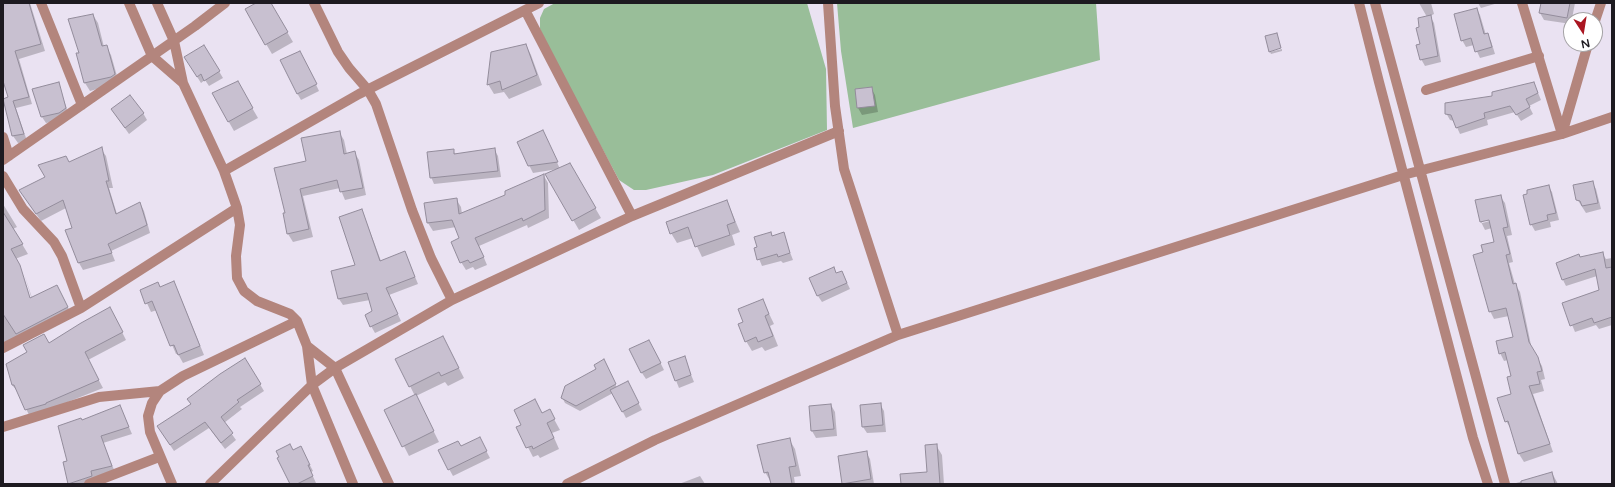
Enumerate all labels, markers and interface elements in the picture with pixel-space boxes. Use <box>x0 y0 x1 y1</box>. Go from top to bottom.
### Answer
north arrow <box>1563 12 1603 52</box>
text: N <box>1580 36 1591 51</box>

